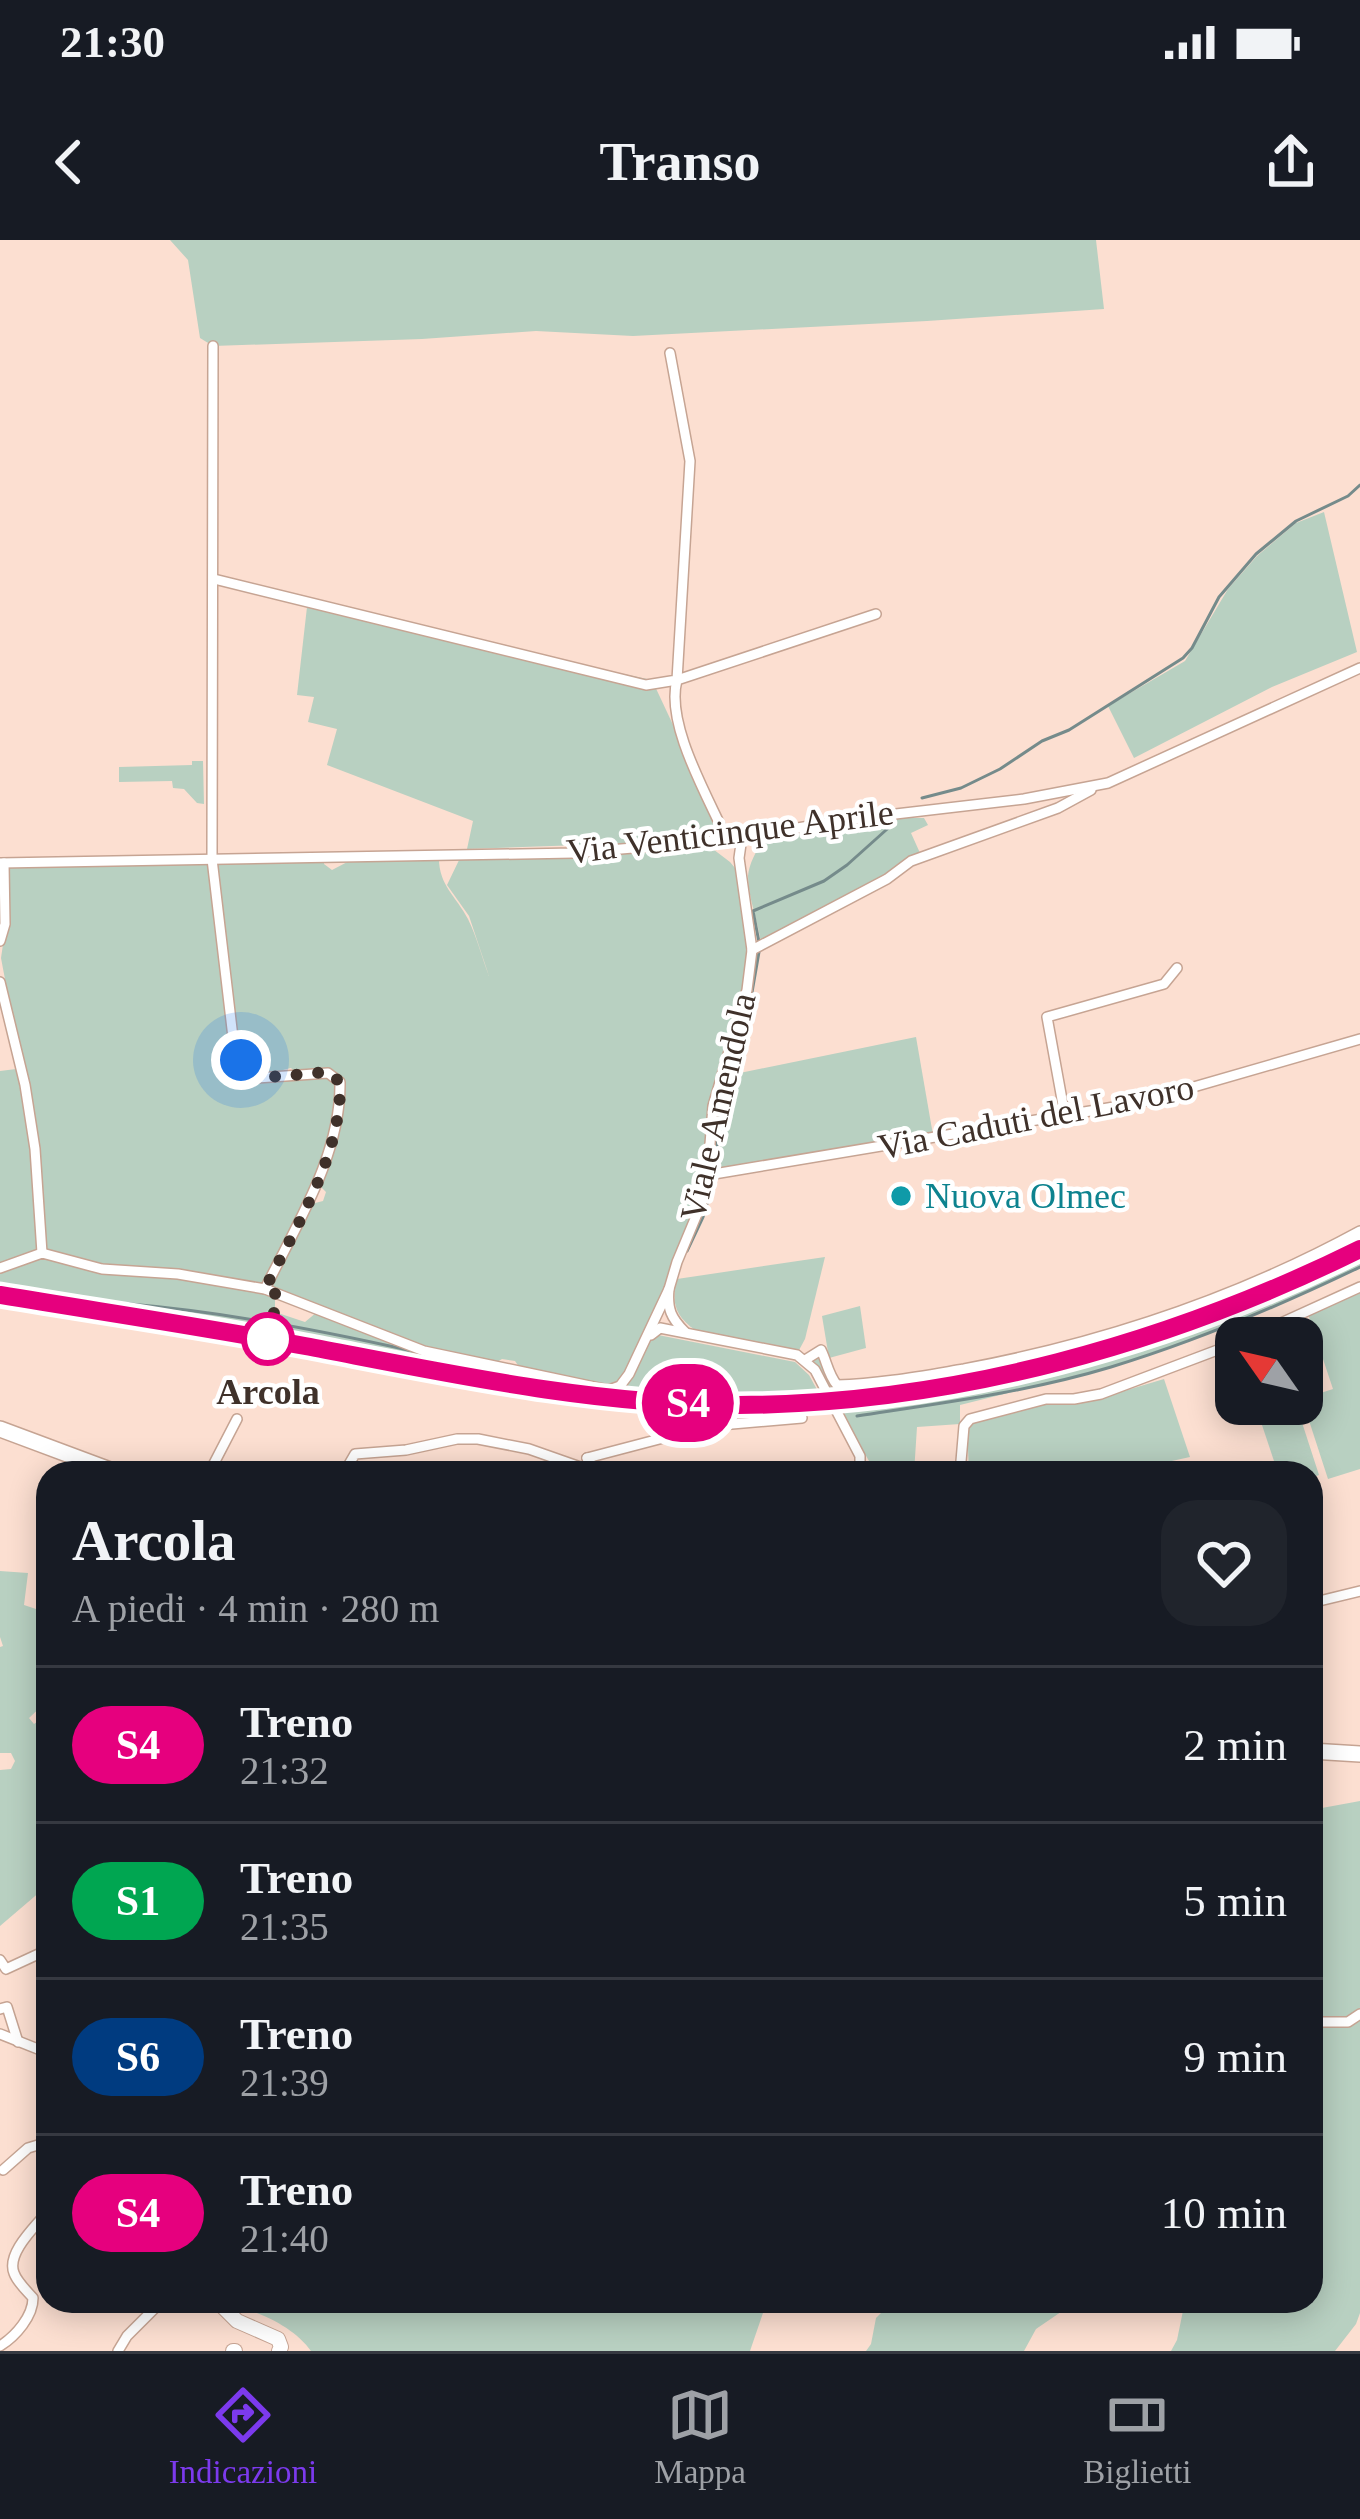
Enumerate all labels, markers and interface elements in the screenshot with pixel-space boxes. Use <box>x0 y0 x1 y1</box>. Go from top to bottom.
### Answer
text: 21:30 <box>60 17 165 67</box>
icon: back <box>36 129 102 195</box>
icon: share <box>1258 129 1324 195</box>
text: Transo <box>599 132 761 192</box>
street label: Via Venticinque Aprile <box>564 792 896 872</box>
street label: Viale Amendola <box>672 989 764 1225</box>
your location <box>211 1030 271 1090</box>
street label: Via Caduti del Lavoro <box>875 1067 1197 1167</box>
place label: Nuova Olmec <box>925 1176 1126 1216</box>
marker: Nuova Olmec <box>888 1183 914 1209</box>
marker: Arcola <box>243 1314 293 1364</box>
north arrow <box>1215 1317 1323 1425</box>
map controls <box>1215 1317 1323 1425</box>
line badge: S4 <box>634 1364 742 1442</box>
place label: Arcola <box>216 1372 320 1412</box>
text: S4 <box>666 1380 710 1426</box>
button: heart <box>1161 1500 1287 1626</box>
text: Arcola <box>72 1509 236 1572</box>
text: A piedi · 4 min · 280 m <box>72 1587 439 1630</box>
text: Treno <box>240 1697 353 1747</box>
text: 2 min <box>1183 1720 1287 1770</box>
text: S4 <box>116 1722 160 1768</box>
text: 21:32 <box>240 1749 329 1792</box>
text: Treno <box>240 1853 353 1903</box>
text: 5 min <box>1183 1876 1287 1926</box>
text: S1 <box>116 1878 160 1924</box>
text: 21:35 <box>240 1905 329 1948</box>
text: Treno <box>240 2009 353 2059</box>
text: 9 min <box>1183 2032 1287 2082</box>
text: S6 <box>116 2034 160 2080</box>
text: 21:39 <box>240 2061 329 2104</box>
text: Treno <box>240 2165 353 2215</box>
text: 10 min <box>1161 2188 1287 2238</box>
text: S4 <box>116 2190 160 2236</box>
text: 21:40 <box>240 2217 329 2260</box>
tab: Indicazioni <box>169 2382 317 2491</box>
tab: Mappa <box>654 2382 746 2491</box>
tab: Biglietti <box>1083 2382 1191 2491</box>

